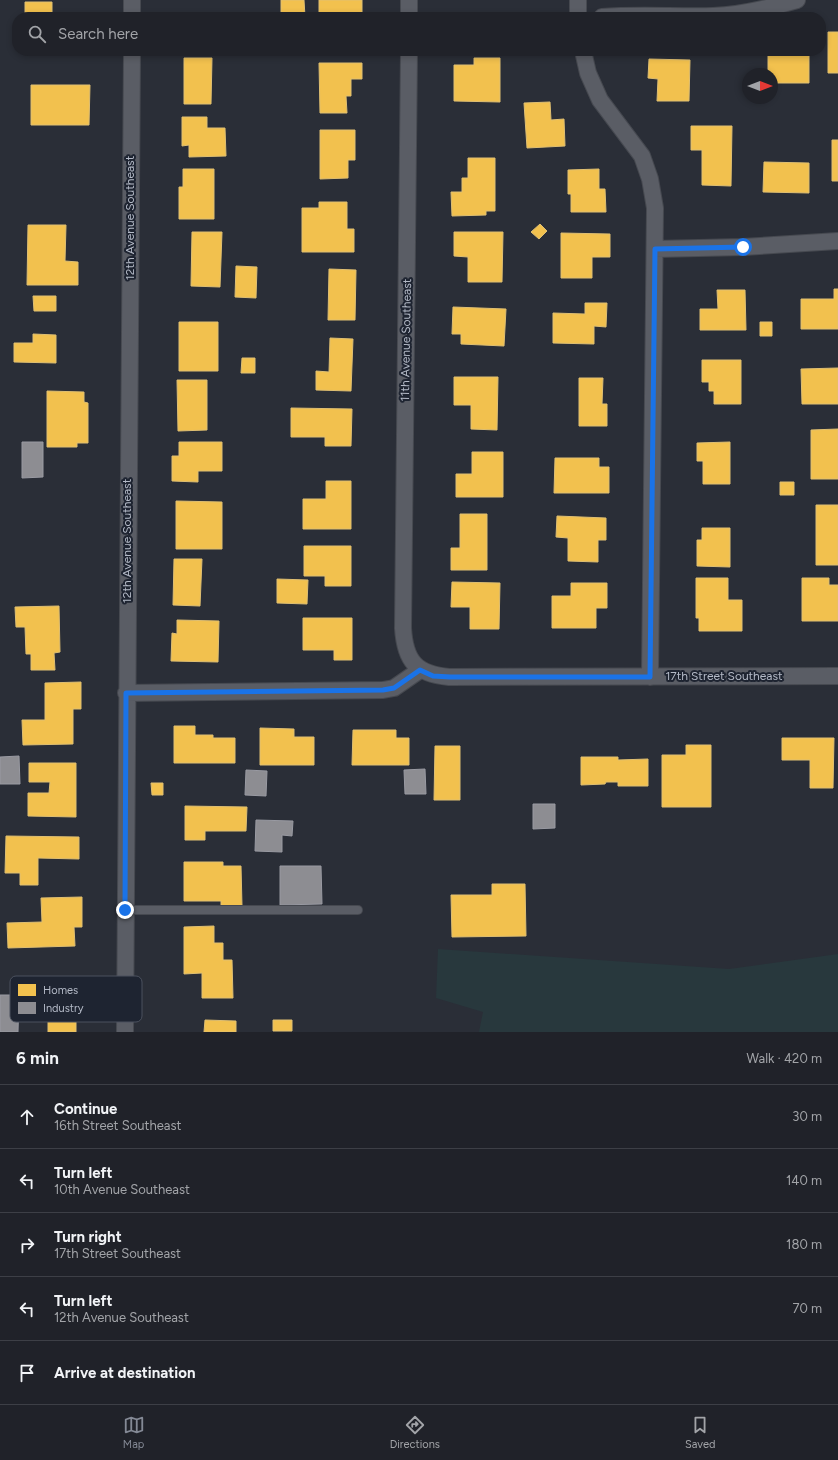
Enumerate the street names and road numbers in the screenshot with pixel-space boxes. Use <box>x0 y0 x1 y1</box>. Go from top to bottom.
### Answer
street label: 12th Avenue Southeast <box>123 155 137 280</box>
street label: 11th Avenue Southeast <box>398 278 414 401</box>
street label: 12th Avenue Southeast <box>120 478 134 603</box>
street label: 17th Street Southeast <box>665 669 783 683</box>

